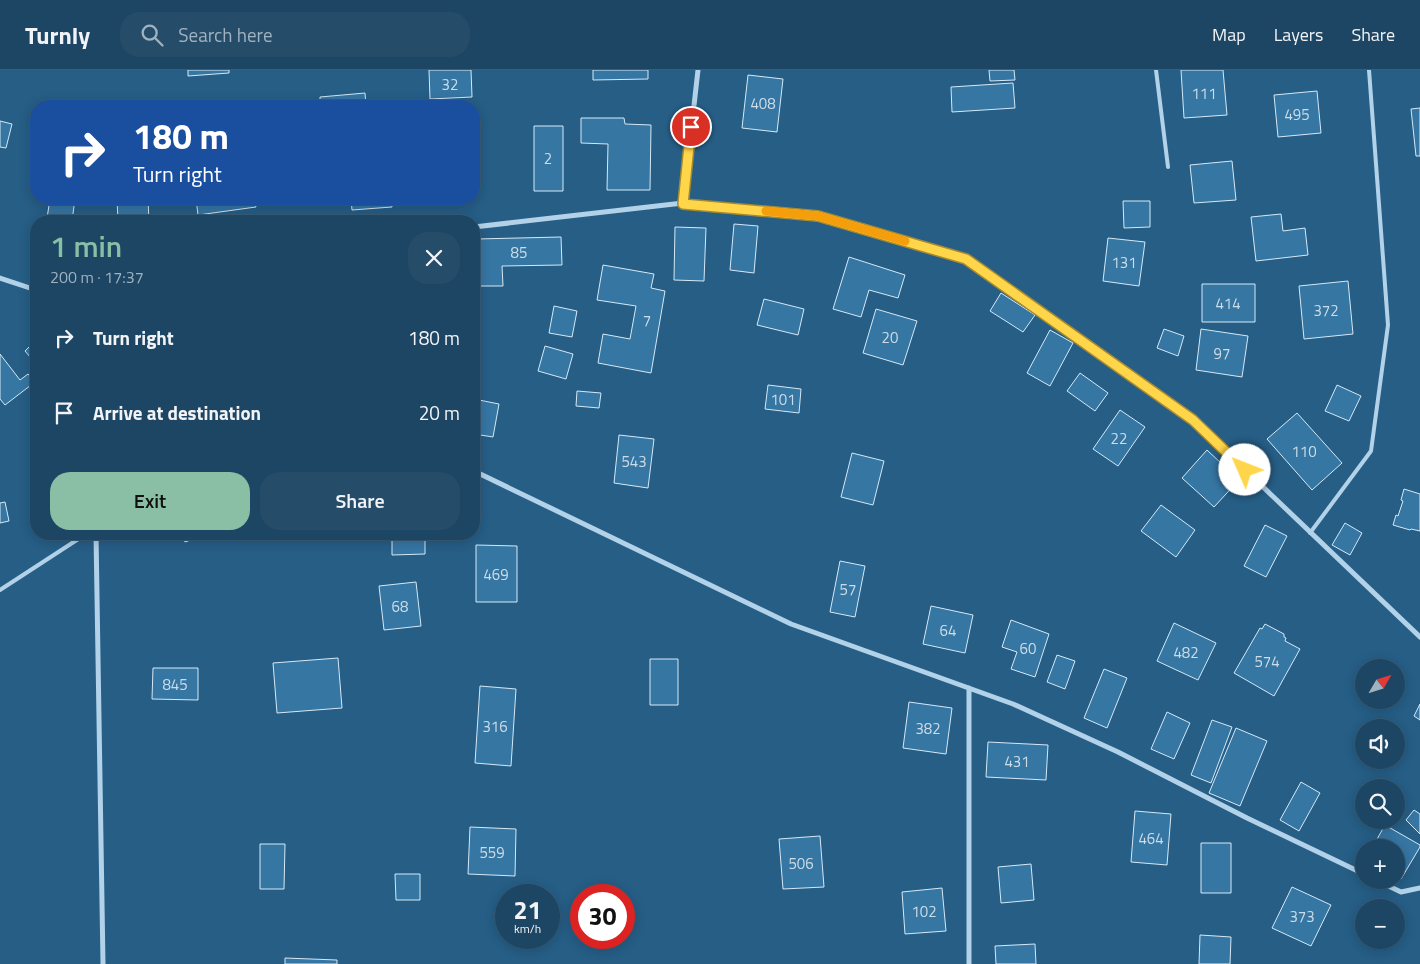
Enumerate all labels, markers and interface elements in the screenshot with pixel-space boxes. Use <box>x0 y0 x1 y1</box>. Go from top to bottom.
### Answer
search box <box>120 12 470 57</box>
text: Turnly <box>25 17 90 53</box>
text: Search here <box>178 20 273 49</box>
icon: search <box>138 21 166 49</box>
text: Map <box>1212 21 1246 48</box>
text: Layers <box>1274 21 1323 48</box>
text: Share <box>1351 21 1395 48</box>
house number: 32 <box>442 73 458 96</box>
house number: 111 <box>1191 82 1217 105</box>
house number: 408 <box>750 92 776 115</box>
house number: 495 <box>1284 103 1310 126</box>
pin <box>670 106 712 148</box>
text: 180 m <box>133 109 229 163</box>
icon: arrive <box>677 113 705 141</box>
icon: right <box>50 120 115 185</box>
house number: 2 <box>544 147 552 170</box>
text: Turn right <box>133 157 222 191</box>
text: 1 min <box>50 223 122 269</box>
button: close <box>408 232 460 284</box>
house number: 85 <box>511 241 527 264</box>
house number: 131 <box>1111 251 1137 274</box>
text: 200 m · 17:37 <box>50 265 144 289</box>
house number: 414 <box>1215 292 1241 315</box>
house number: 372 <box>1313 299 1339 322</box>
house number: 7 <box>643 309 651 332</box>
text: Turn right <box>93 323 174 352</box>
text: 180 m <box>408 323 460 352</box>
icon: right <box>50 324 78 352</box>
house number: 20 <box>882 326 898 349</box>
house number: 97 <box>1214 342 1230 365</box>
house number: 101 <box>770 388 796 411</box>
text: Arrive at destination <box>93 398 261 427</box>
text: 20 m <box>419 398 460 427</box>
icon: arrive <box>50 399 78 427</box>
house number: 22 <box>1111 427 1127 450</box>
house number: 110 <box>1291 440 1317 463</box>
position arrow <box>1218 443 1270 495</box>
house number: 543 <box>621 450 647 473</box>
button: Exit <box>50 472 250 530</box>
button: Share <box>260 472 460 530</box>
house number: 469 <box>483 563 509 586</box>
house number: 57 <box>840 578 856 601</box>
house number: 68 <box>392 595 408 618</box>
house number: 64 <box>940 619 956 642</box>
house number: 60 <box>1020 637 1036 660</box>
house number: 482 <box>1173 641 1199 664</box>
house number: 574 <box>1254 650 1280 673</box>
north arrow <box>1355 659 1405 709</box>
map controls <box>1355 659 1405 949</box>
house number: 845 <box>162 673 188 696</box>
house number: 316 <box>482 715 508 738</box>
house number: 382 <box>915 717 941 740</box>
button: sound <box>1355 719 1405 769</box>
house number: 431 <box>1004 750 1030 773</box>
button: search <box>1355 779 1405 829</box>
house number: 464 <box>1138 827 1164 850</box>
button: + <box>1355 839 1405 889</box>
house number: 559 <box>479 841 505 864</box>
house number: 506 <box>788 852 814 875</box>
speed limit sign: 30 <box>570 884 635 949</box>
text: 21 <box>513 891 542 929</box>
button: − <box>1355 899 1405 949</box>
house number: 102 <box>911 900 937 923</box>
house number: 373 <box>1289 905 1315 928</box>
text: km/h <box>514 919 541 938</box>

